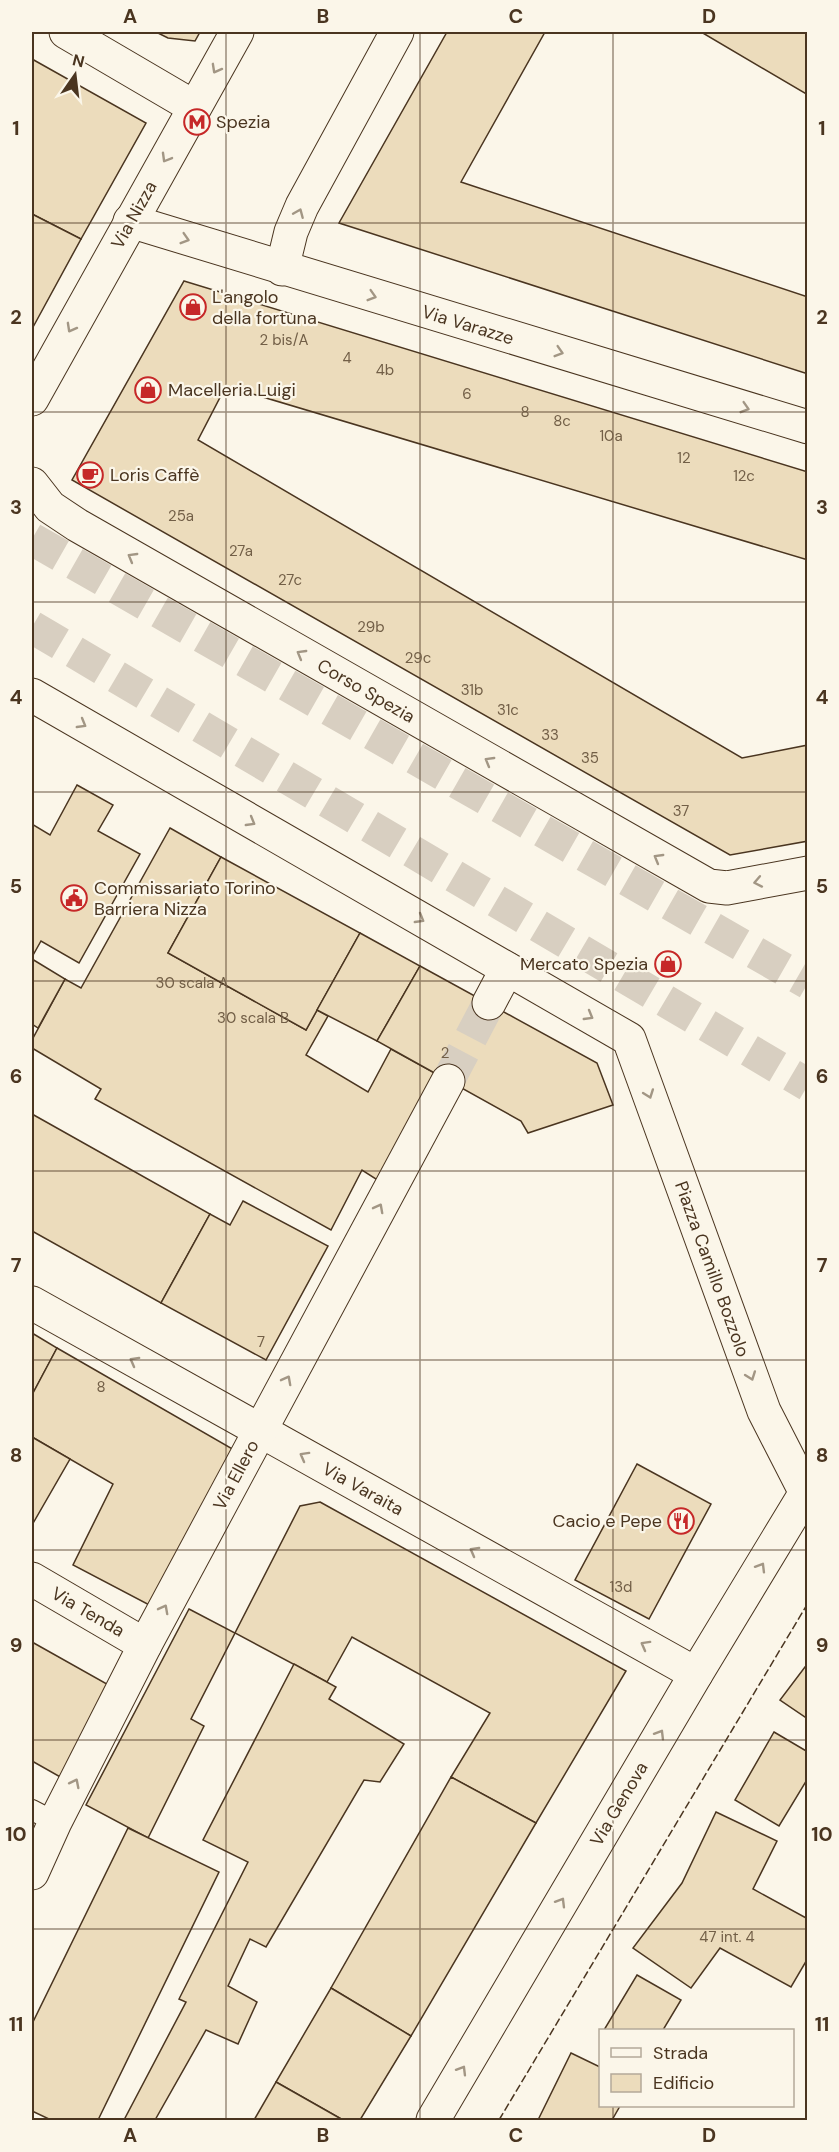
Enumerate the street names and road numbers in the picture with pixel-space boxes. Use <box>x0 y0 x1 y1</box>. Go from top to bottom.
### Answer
street label: Via Nizza <box>106 177 162 253</box>
street label: Via Varazze <box>419 300 517 350</box>
street label: Corso Spezia <box>313 653 419 729</box>
street label: Piazza Camillo Bozzolo <box>669 1178 755 1360</box>
street label: Via Ellero <box>207 1436 265 1514</box>
street label: Via Varaita <box>318 1457 408 1521</box>
street label: Via Tenda <box>47 1581 129 1643</box>
street label: Via Genova <box>584 1757 654 1851</box>

